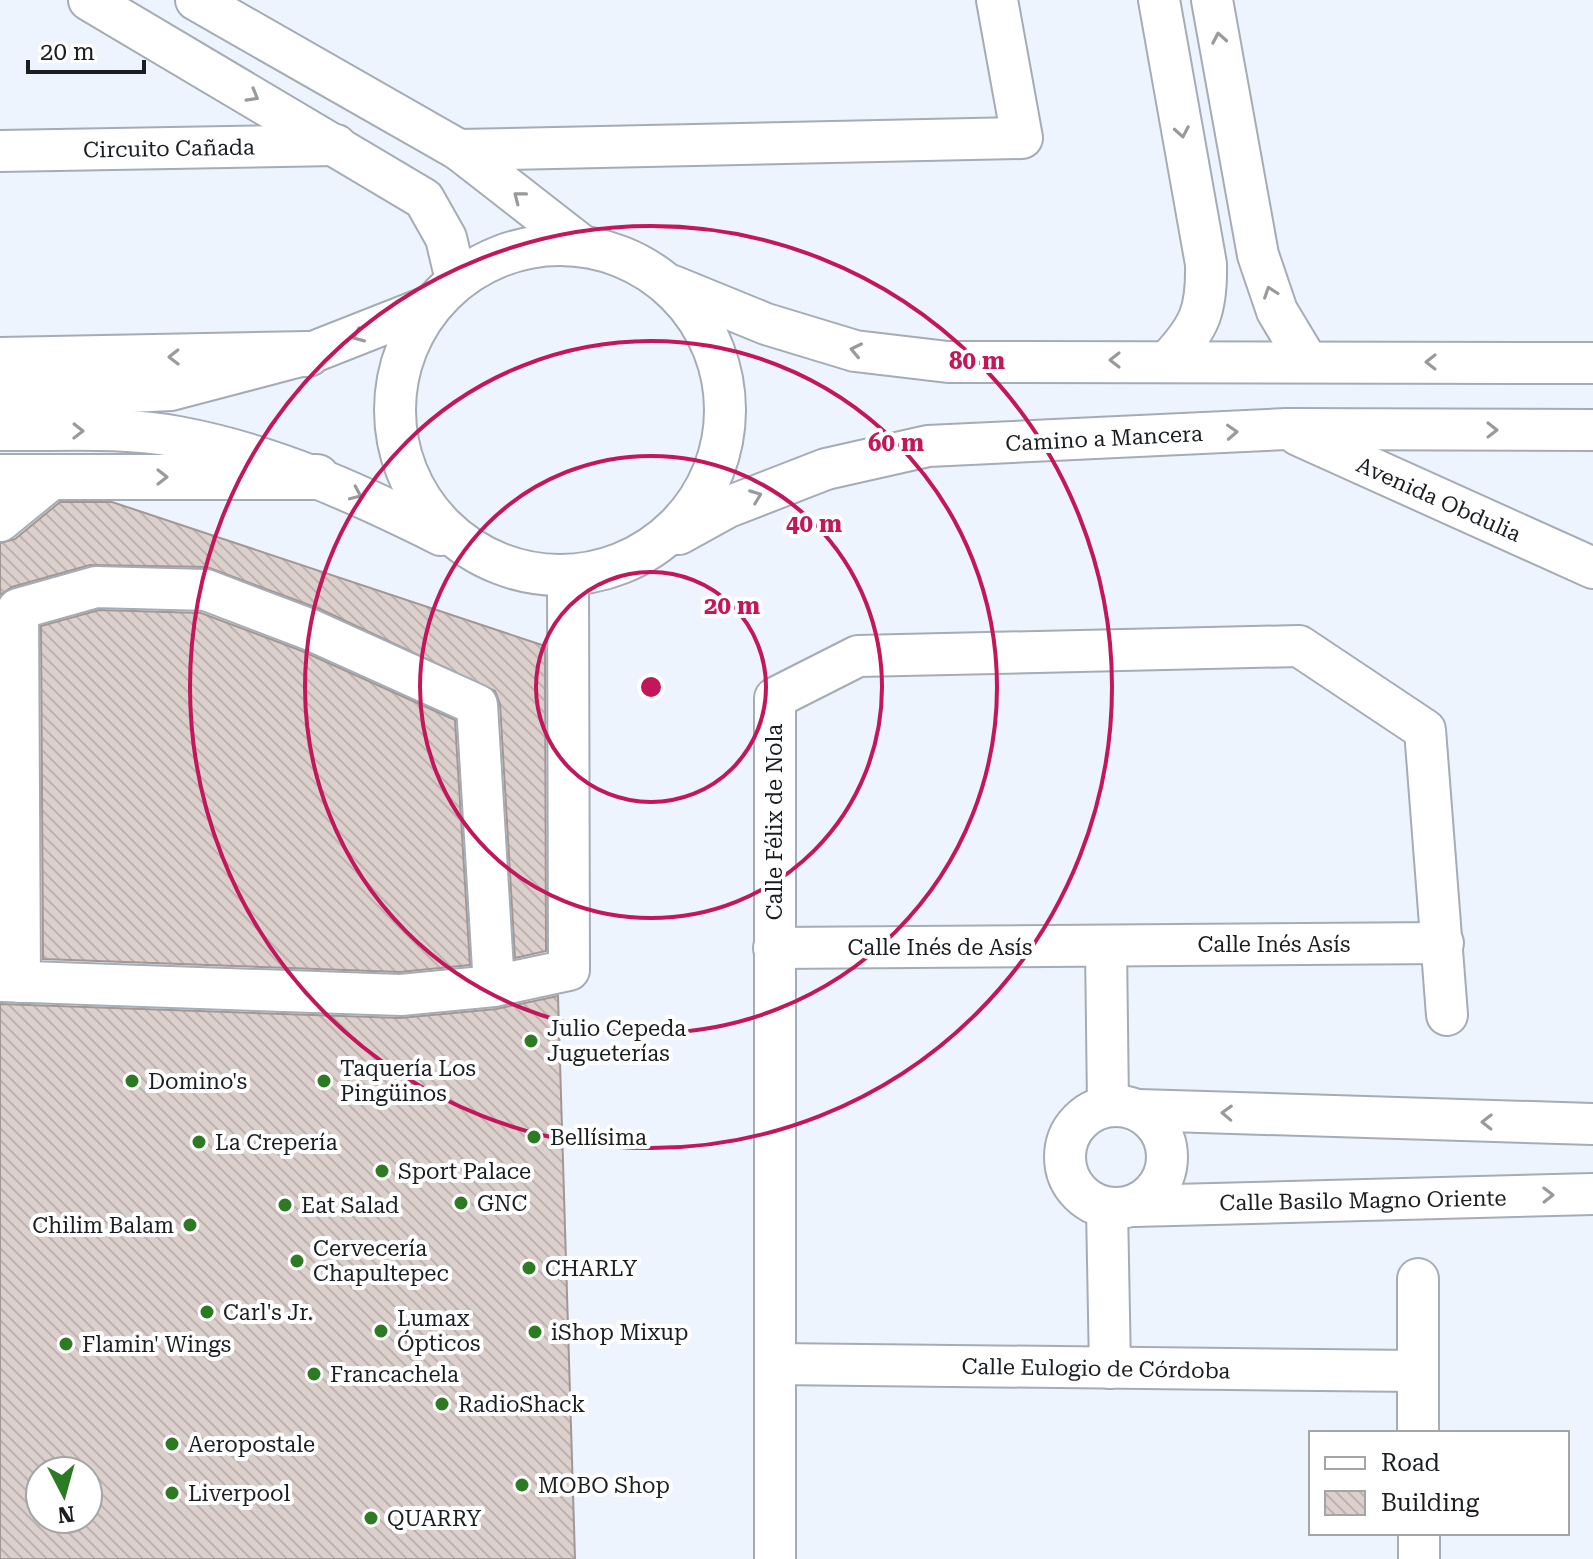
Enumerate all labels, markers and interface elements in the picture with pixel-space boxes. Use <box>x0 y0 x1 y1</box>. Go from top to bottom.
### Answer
scale bar <box>28 24 144 74</box>
one-way arrow <box>1211 31 1228 45</box>
text: 20 m <box>40 38 95 66</box>
one-way arrow <box>245 86 259 102</box>
one-way arrow <box>1173 125 1190 139</box>
street label: Circuito Cañada <box>83 135 255 162</box>
one-way arrow <box>513 193 528 207</box>
one-way arrow <box>1264 286 1280 300</box>
one-way arrow <box>352 327 366 343</box>
one-way arrow <box>849 342 863 359</box>
text: 80 m <box>949 347 1005 375</box>
one-way arrow <box>167 348 180 365</box>
one-way arrow <box>1108 352 1121 369</box>
one-way arrow <box>1424 353 1437 371</box>
street label: Camino a Mancera <box>1005 421 1203 456</box>
one-way arrow <box>1486 421 1499 439</box>
one-way arrow <box>72 422 85 440</box>
one-way arrow <box>1226 424 1239 441</box>
text: 60 m <box>868 429 924 457</box>
street label: Avenida Obdulia <box>1353 452 1525 547</box>
one-way arrow <box>156 468 169 486</box>
one-way arrow <box>348 485 363 501</box>
one-way arrow <box>748 489 762 506</box>
text: 40 m <box>786 510 842 538</box>
text: 20 m <box>704 592 760 620</box>
centre of rings <box>637 673 665 701</box>
street label: Calle Félix de Nola <box>762 724 787 920</box>
street label: Calle Inés Asís <box>1197 932 1351 957</box>
street label: Calle Inés de Asís <box>848 935 1032 960</box>
place label: Julio Cepeda Jugueterías <box>547 1016 686 1066</box>
marker: Julio Cepeda Jugueterías <box>522 1032 540 1050</box>
place label: Taquería Los Pingüinos <box>340 1056 476 1106</box>
place label: Domino's <box>148 1069 247 1094</box>
marker: Domino's <box>123 1072 141 1090</box>
marker: Taquería Los Pingüinos <box>315 1072 333 1090</box>
one-way arrow <box>1220 1105 1233 1122</box>
one-way arrow <box>1480 1113 1493 1130</box>
place label: Bellísima <box>550 1125 647 1150</box>
marker: Bellísima <box>525 1128 543 1146</box>
place label: La Crepería <box>215 1130 338 1155</box>
marker: La Crepería <box>190 1133 208 1151</box>
place label: Sport Palace <box>398 1159 531 1184</box>
marker: Sport Palace <box>373 1162 391 1180</box>
street label: Calle Basilo Magno Oriente <box>1219 1185 1507 1216</box>
one-way arrow <box>1542 1186 1555 1204</box>
place label: GNC <box>477 1191 527 1216</box>
place label: Eat Salad <box>301 1193 399 1218</box>
marker: GNC <box>452 1194 470 1212</box>
marker: Eat Salad <box>276 1196 294 1214</box>
place label: Chilim Balam <box>32 1213 174 1238</box>
marker: Chilim Balam <box>181 1216 199 1234</box>
place label: Cervecería Chapultepec <box>313 1236 449 1286</box>
marker: Cervecería Chapultepec <box>288 1252 306 1270</box>
place label: CHARLY <box>545 1256 637 1281</box>
marker: CHARLY <box>520 1259 538 1277</box>
place label: Carl's Jr. <box>223 1300 313 1325</box>
marker: Carl's Jr. <box>198 1303 216 1321</box>
place label: Lumax Ópticos <box>397 1306 480 1356</box>
place label: iShop Mixup <box>551 1320 688 1345</box>
marker: Lumax Ópticos <box>372 1322 390 1340</box>
marker: iShop Mixup <box>526 1323 544 1341</box>
place label: Flamin' Wings <box>82 1332 231 1357</box>
marker: Flamin' Wings <box>57 1335 75 1353</box>
street label: Calle Eulogio de Córdoba <box>961 1354 1231 1383</box>
place label: Francachela <box>330 1362 459 1387</box>
marker: Francachela <box>305 1365 323 1383</box>
place label: RadioShack <box>458 1392 585 1417</box>
marker: RadioShack <box>433 1395 451 1413</box>
legend <box>1309 1431 1569 1535</box>
place label: Aeropostale <box>188 1432 315 1457</box>
marker: Aeropostale <box>163 1435 181 1453</box>
text: Road <box>1381 1449 1440 1477</box>
north arrow <box>24 1455 104 1535</box>
place label: MOBO Shop <box>538 1473 670 1498</box>
marker: MOBO Shop <box>513 1476 531 1494</box>
place label: Liverpool <box>188 1481 290 1506</box>
marker: Liverpool <box>163 1484 181 1502</box>
text: Building <box>1381 1489 1479 1517</box>
text: N <box>56 1501 76 1528</box>
place label: QUARRY <box>387 1506 481 1531</box>
marker: QUARRY <box>362 1509 380 1527</box>

